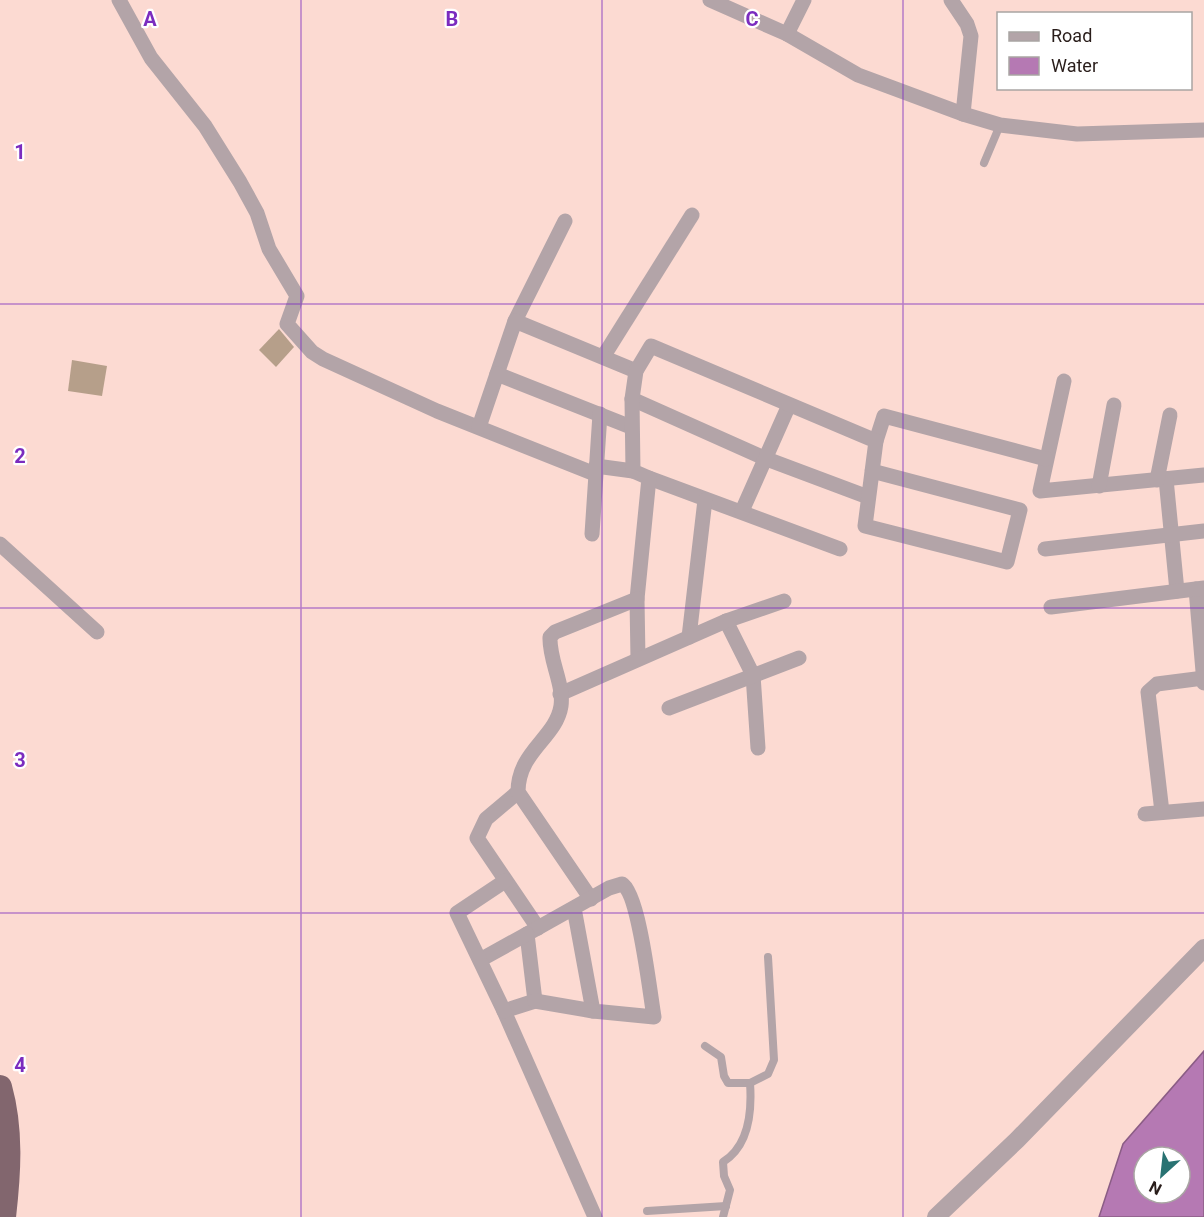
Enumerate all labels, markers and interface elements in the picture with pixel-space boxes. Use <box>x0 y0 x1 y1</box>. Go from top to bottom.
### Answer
text: A <box>143 7 157 31</box>
text: B <box>446 7 458 31</box>
text: C <box>745 7 759 31</box>
legend <box>997 12 1192 90</box>
text: Road <box>1051 25 1092 46</box>
text: Water <box>1051 55 1098 76</box>
text: 1 <box>14 140 26 164</box>
text: 2 <box>14 444 26 468</box>
text: 3 <box>14 748 26 772</box>
text: 4 <box>14 1053 26 1077</box>
north arrow <box>1132 1145 1192 1205</box>
text: N <box>1146 1177 1165 1199</box>

